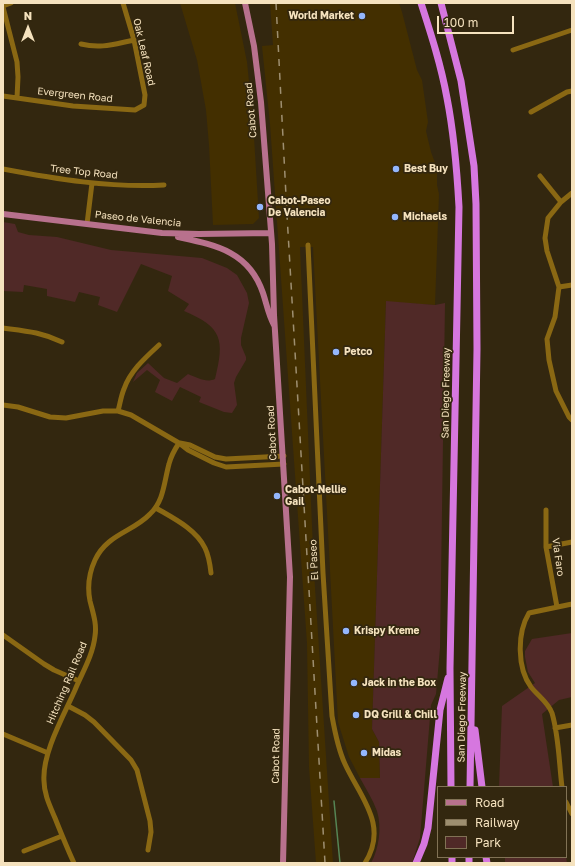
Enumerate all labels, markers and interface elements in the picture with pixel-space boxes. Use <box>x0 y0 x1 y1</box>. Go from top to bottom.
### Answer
north arrow <box>8 8 48 48</box>
scale bar <box>439 8 516 34</box>
text: N <box>24 9 32 22</box>
place label: World Market <box>289 10 354 22</box>
marker: World Market <box>357 11 367 21</box>
text: 100 m <box>444 15 478 30</box>
street label: Oak Leaf Road <box>130 17 158 87</box>
street label: Cabot Road <box>243 82 259 138</box>
street label: Evergreen Road <box>37 85 113 105</box>
street label: Tree Top Road <box>50 162 118 182</box>
place label: Best Buy <box>404 163 448 175</box>
marker: Best Buy <box>391 164 401 174</box>
place label: Cabot-Paseo De Valencia <box>268 195 330 218</box>
marker: Cabot-Paseo De Valencia <box>255 202 265 212</box>
street label: Paseo de Valencia <box>94 208 182 230</box>
place label: Michaels <box>403 211 447 223</box>
marker: Michaels <box>390 212 400 222</box>
place label: Petco <box>344 346 372 358</box>
marker: Petco <box>331 347 341 357</box>
street label: San Diego Freeway <box>439 347 453 439</box>
street label: Cabot Road <box>265 405 279 461</box>
place label: Cabot-Nellie Gail <box>285 484 346 508</box>
marker: Cabot-Nellie Gail <box>272 491 282 501</box>
street label: Via Faro <box>549 537 567 577</box>
street label: El Paseo <box>307 539 321 581</box>
place label: Krispy Kreme <box>354 625 419 637</box>
marker: Krispy Kreme <box>341 626 351 636</box>
street label: Hitching Rail Road <box>44 640 90 726</box>
street label: San Diego Freeway <box>455 671 469 763</box>
place label: Jack in the Box <box>362 677 436 689</box>
marker: Jack in the Box <box>349 678 359 688</box>
place label: DQ Grill & Chill <box>364 709 437 721</box>
marker: DQ Grill & Chill <box>351 710 361 720</box>
street label: Cabot Road <box>270 728 282 784</box>
place label: Midas <box>372 747 401 759</box>
marker: Midas <box>359 748 369 758</box>
legend <box>437 786 567 858</box>
text: Road <box>475 795 504 810</box>
text: Railway <box>475 815 520 830</box>
text: Park <box>475 835 501 850</box>

